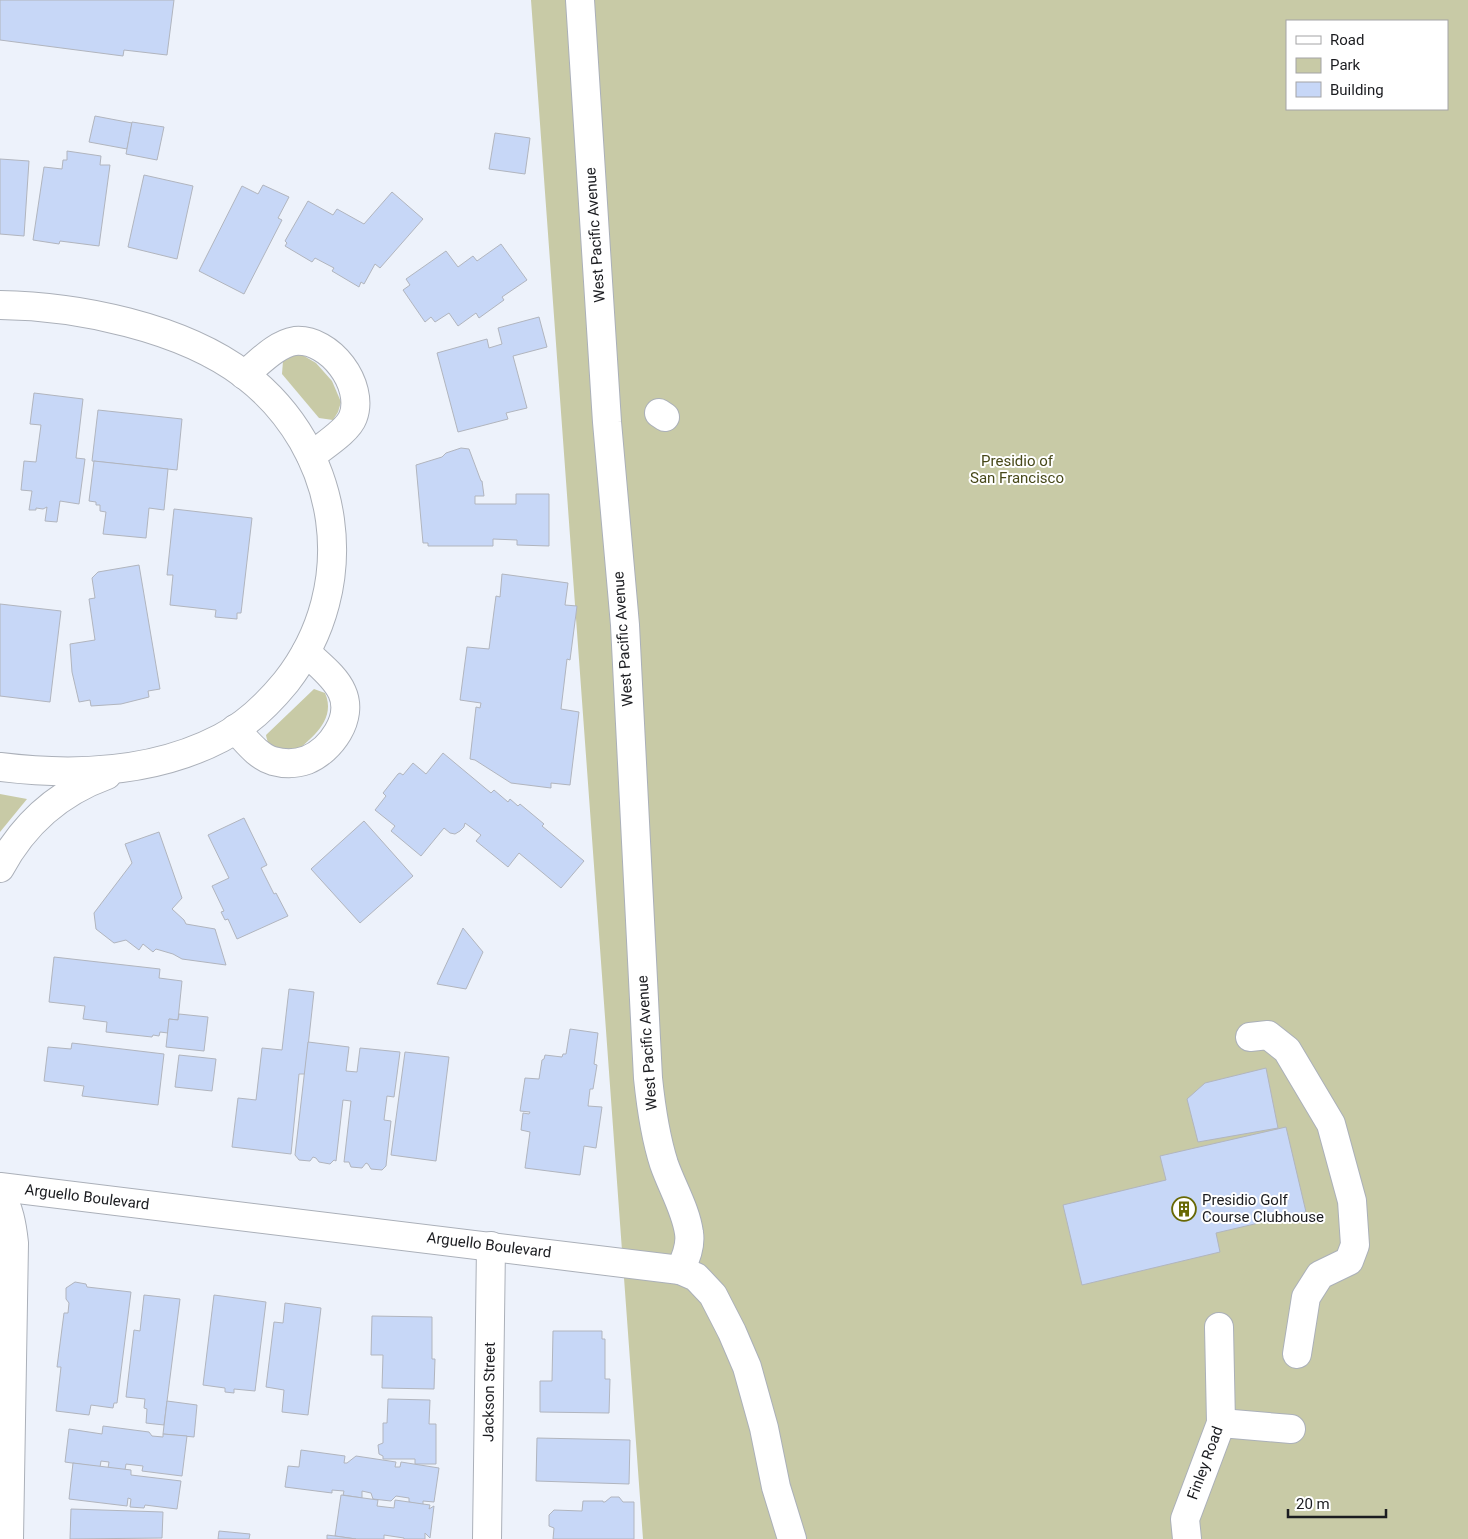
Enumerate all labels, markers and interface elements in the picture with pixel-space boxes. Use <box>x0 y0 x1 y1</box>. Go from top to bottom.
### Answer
legend <box>1286 20 1448 110</box>
text: Road <box>1330 31 1364 49</box>
text: Park <box>1330 56 1361 74</box>
text: Building <box>1330 81 1384 99</box>
street label: West Pacific Avenue <box>581 167 609 303</box>
park label: Presidio of San Francisco <box>970 452 1064 487</box>
street label: West Pacific Avenue <box>609 571 637 707</box>
street label: West Pacific Avenue <box>633 975 661 1111</box>
street label: Arguello Boulevard <box>24 1180 150 1214</box>
place label: Presidio Golf Course Clubhouse <box>1202 1191 1324 1226</box>
building icon: Presidio Golf Course Clubhouse <box>1171 1196 1197 1222</box>
street label: Arguello Boulevard <box>426 1228 552 1262</box>
street label: Jackson Street <box>479 1342 499 1442</box>
street label: Finley Road <box>1183 1424 1227 1502</box>
scale bar <box>1288 1486 1386 1518</box>
text: 20 m <box>1296 1495 1330 1513</box>

